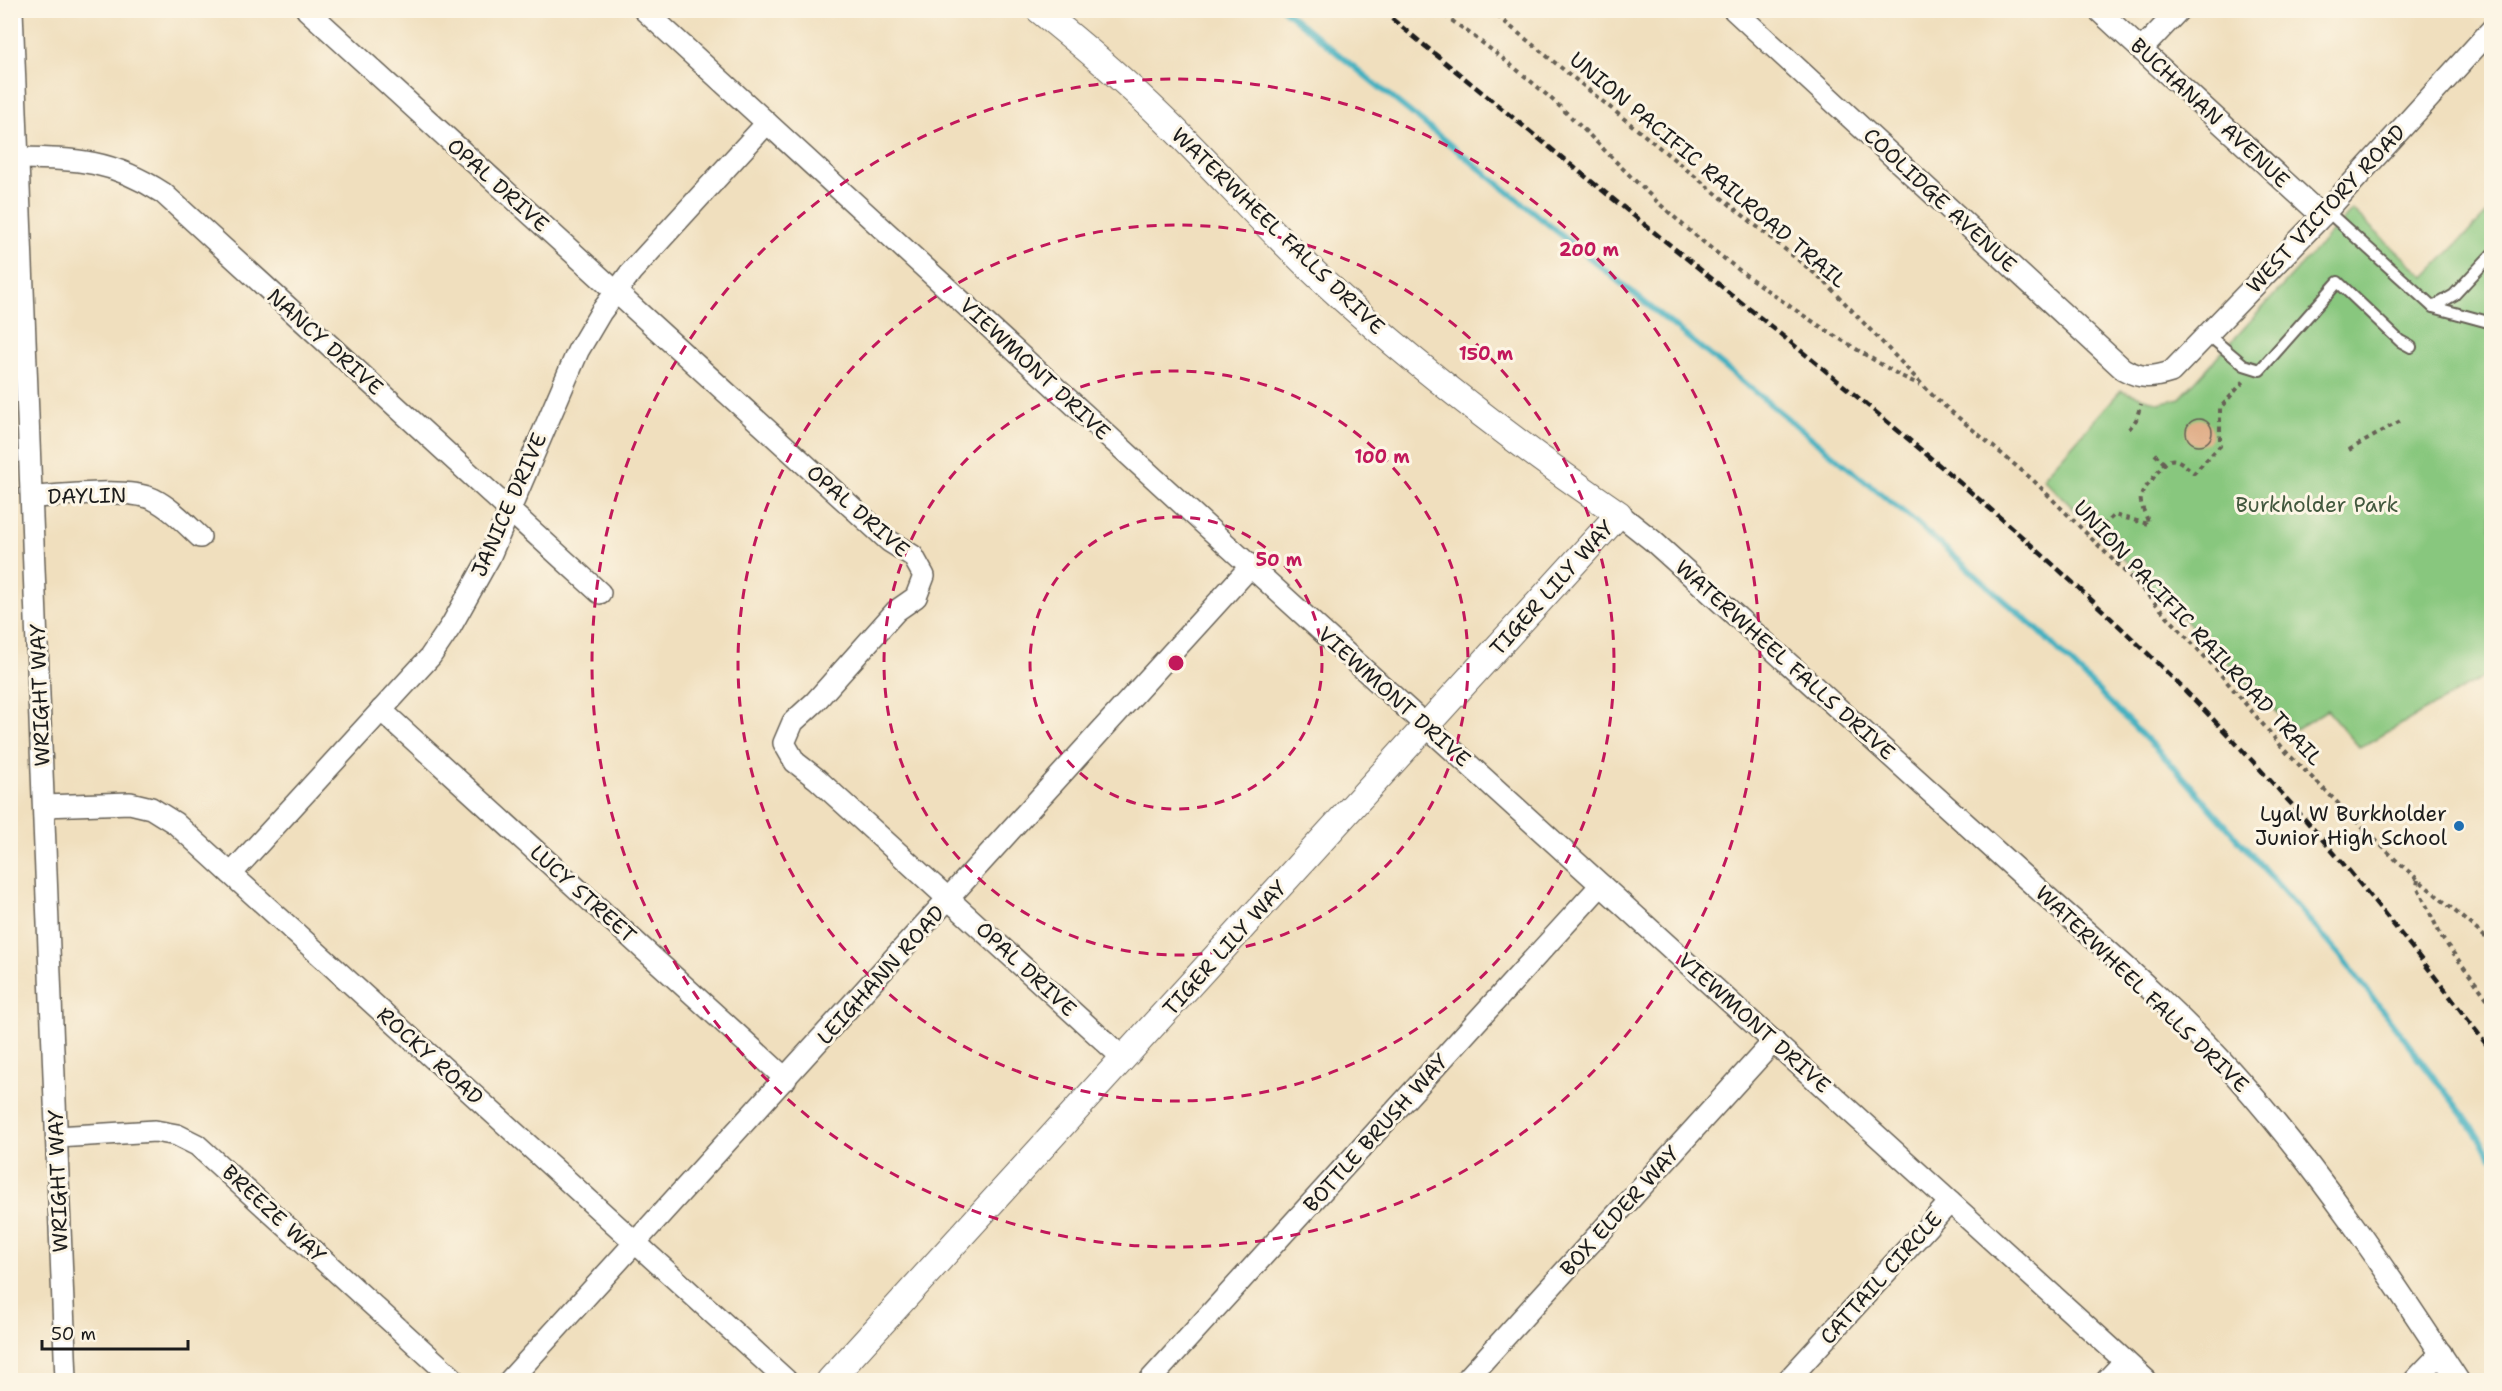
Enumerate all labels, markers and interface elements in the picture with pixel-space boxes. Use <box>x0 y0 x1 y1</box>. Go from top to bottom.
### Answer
street label: BUCHANAN AVENUE <box>2124 32 2296 194</box>
street label: UNION PACIFIC RAILROAD TRAIL <box>1564 46 1853 295</box>
street label: WEST VICTORY ROAD <box>2240 119 2412 299</box>
street label: WATERWHEEL FALLS DRIVE <box>1165 121 1391 341</box>
street label: COOLIDGE AVENUE <box>1857 122 2023 278</box>
street label: OPAL DRIVE <box>441 132 555 238</box>
text: 200 m <box>1559 238 1620 262</box>
street label: NANCY DRIVE <box>261 282 389 402</box>
street label: VIEWMONT DRIVE <box>953 292 1117 446</box>
text: 150 m <box>1459 342 1514 366</box>
street label: JANICE DRIVE <box>465 429 553 581</box>
text: 100 m <box>1354 445 1410 469</box>
street label: OPAL DRIVE <box>801 458 915 564</box>
street label: DAYLIN <box>47 481 127 511</box>
park label: Burkholder Park <box>2235 491 2399 519</box>
street label: UNION PACIFIC RAILROAD TRAIL <box>2067 494 2329 772</box>
street label: TIGER LILY WAY <box>1484 514 1621 662</box>
text: 50 m <box>1256 548 1303 572</box>
street label: WATERWHEEL FALLS DRIVE <box>1669 554 1901 766</box>
street label: VIEWMONT DRIVE <box>1311 621 1477 773</box>
street label: WRIGHT WAY <box>24 623 56 767</box>
centre of rings <box>1166 653 1186 673</box>
place label: Lyal W Burkholder Junior High School <box>2255 800 2448 852</box>
marker: Lyal W Burkholder Junior High School <box>2452 819 2466 833</box>
street label: LUCY STREET <box>524 839 642 949</box>
street label: TIGER LILY WAY <box>1157 874 1294 1022</box>
street label: WATERWHEEL FALLS DRIVE <box>2029 879 2255 1099</box>
street label: LEIGHANN ROAD <box>811 899 951 1051</box>
street label: OPAL DRIVE <box>970 915 1082 1023</box>
street label: VIEWMONT DRIVE <box>1671 947 1837 1099</box>
street label: ROCKY ROAD <box>371 1001 489 1111</box>
street label: BOTTLE BRUSH WAY <box>1297 1047 1455 1218</box>
street label: WRIGHT WAY <box>42 1109 74 1253</box>
street label: BOX ELDER WAY <box>1554 1140 1686 1282</box>
street label: BREEZE WAY <box>216 1159 332 1270</box>
street label: CATTAIL CIRCLE <box>1814 1206 1948 1350</box>
scale bar <box>42 1313 188 1351</box>
text: 50 m <box>51 1322 96 1346</box>

